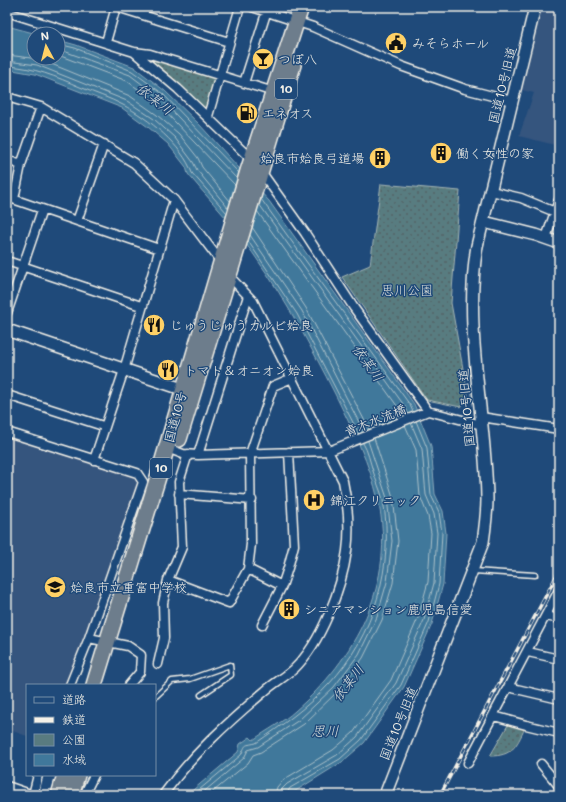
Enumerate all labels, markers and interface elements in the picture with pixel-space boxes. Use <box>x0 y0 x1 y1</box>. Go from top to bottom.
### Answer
north arrow <box>26 26 66 66</box>
text: N <box>40 28 50 44</box>
public building icon: みそらホール <box>383 30 409 56</box>
place label: みそらホール <box>412 34 489 51</box>
street label: 国道10号旧道 <box>484 45 519 125</box>
bar icon: つぼ八 <box>250 46 276 72</box>
place label: つぼ八 <box>278 50 317 67</box>
water label: 依某川 <box>133 78 178 119</box>
road number: 10 <box>275 79 297 99</box>
fuel station icon: エネオス <box>234 100 260 126</box>
place label: エネオス <box>262 104 313 121</box>
building icon: 働く女性の家 <box>428 140 454 166</box>
place label: 働く女性の家 <box>456 144 534 161</box>
building icon: 姶良市姶良弓道場 <box>367 145 393 171</box>
place label: 姶良市姶良弓道場 <box>260 149 364 166</box>
park label: 思川公園 <box>381 281 433 298</box>
restaurant icon: じゅうじゅうカルビ姶良 <box>141 312 167 338</box>
place label: じゅうじゅうカルビ姶良 <box>170 316 312 333</box>
water label: 依某川 <box>349 340 388 385</box>
restaurant icon: トマト＆オニオン姶良 <box>155 357 181 383</box>
place label: トマト＆オニオン姶良 <box>184 361 313 378</box>
street label: 国道10号旧道 <box>454 368 477 448</box>
street label: 国道10号 <box>159 389 190 445</box>
street label: 青木水流橋 <box>341 399 408 440</box>
road number: 10 <box>150 458 172 478</box>
hospital icon: 錦江クリニック <box>301 487 327 513</box>
place label: 錦江クリニック <box>330 491 421 508</box>
school or university icon: 姶良市立重富中学校 <box>42 574 68 600</box>
place label: 姶良市立重富中学校 <box>70 578 187 595</box>
building icon: シニアマンション鹿児島信愛 <box>276 596 302 622</box>
place label: シニアマンション鹿児島信愛 <box>304 600 472 617</box>
water label: 依某川 <box>327 660 368 705</box>
street label: 国道10号旧道 <box>375 683 420 763</box>
legend <box>26 684 156 776</box>
text: 道路 <box>62 691 86 707</box>
text: 鉄道 <box>62 711 86 727</box>
water label: 思川 <box>311 721 339 740</box>
text: 公園 <box>62 731 86 747</box>
text: 水域 <box>62 751 86 767</box>

